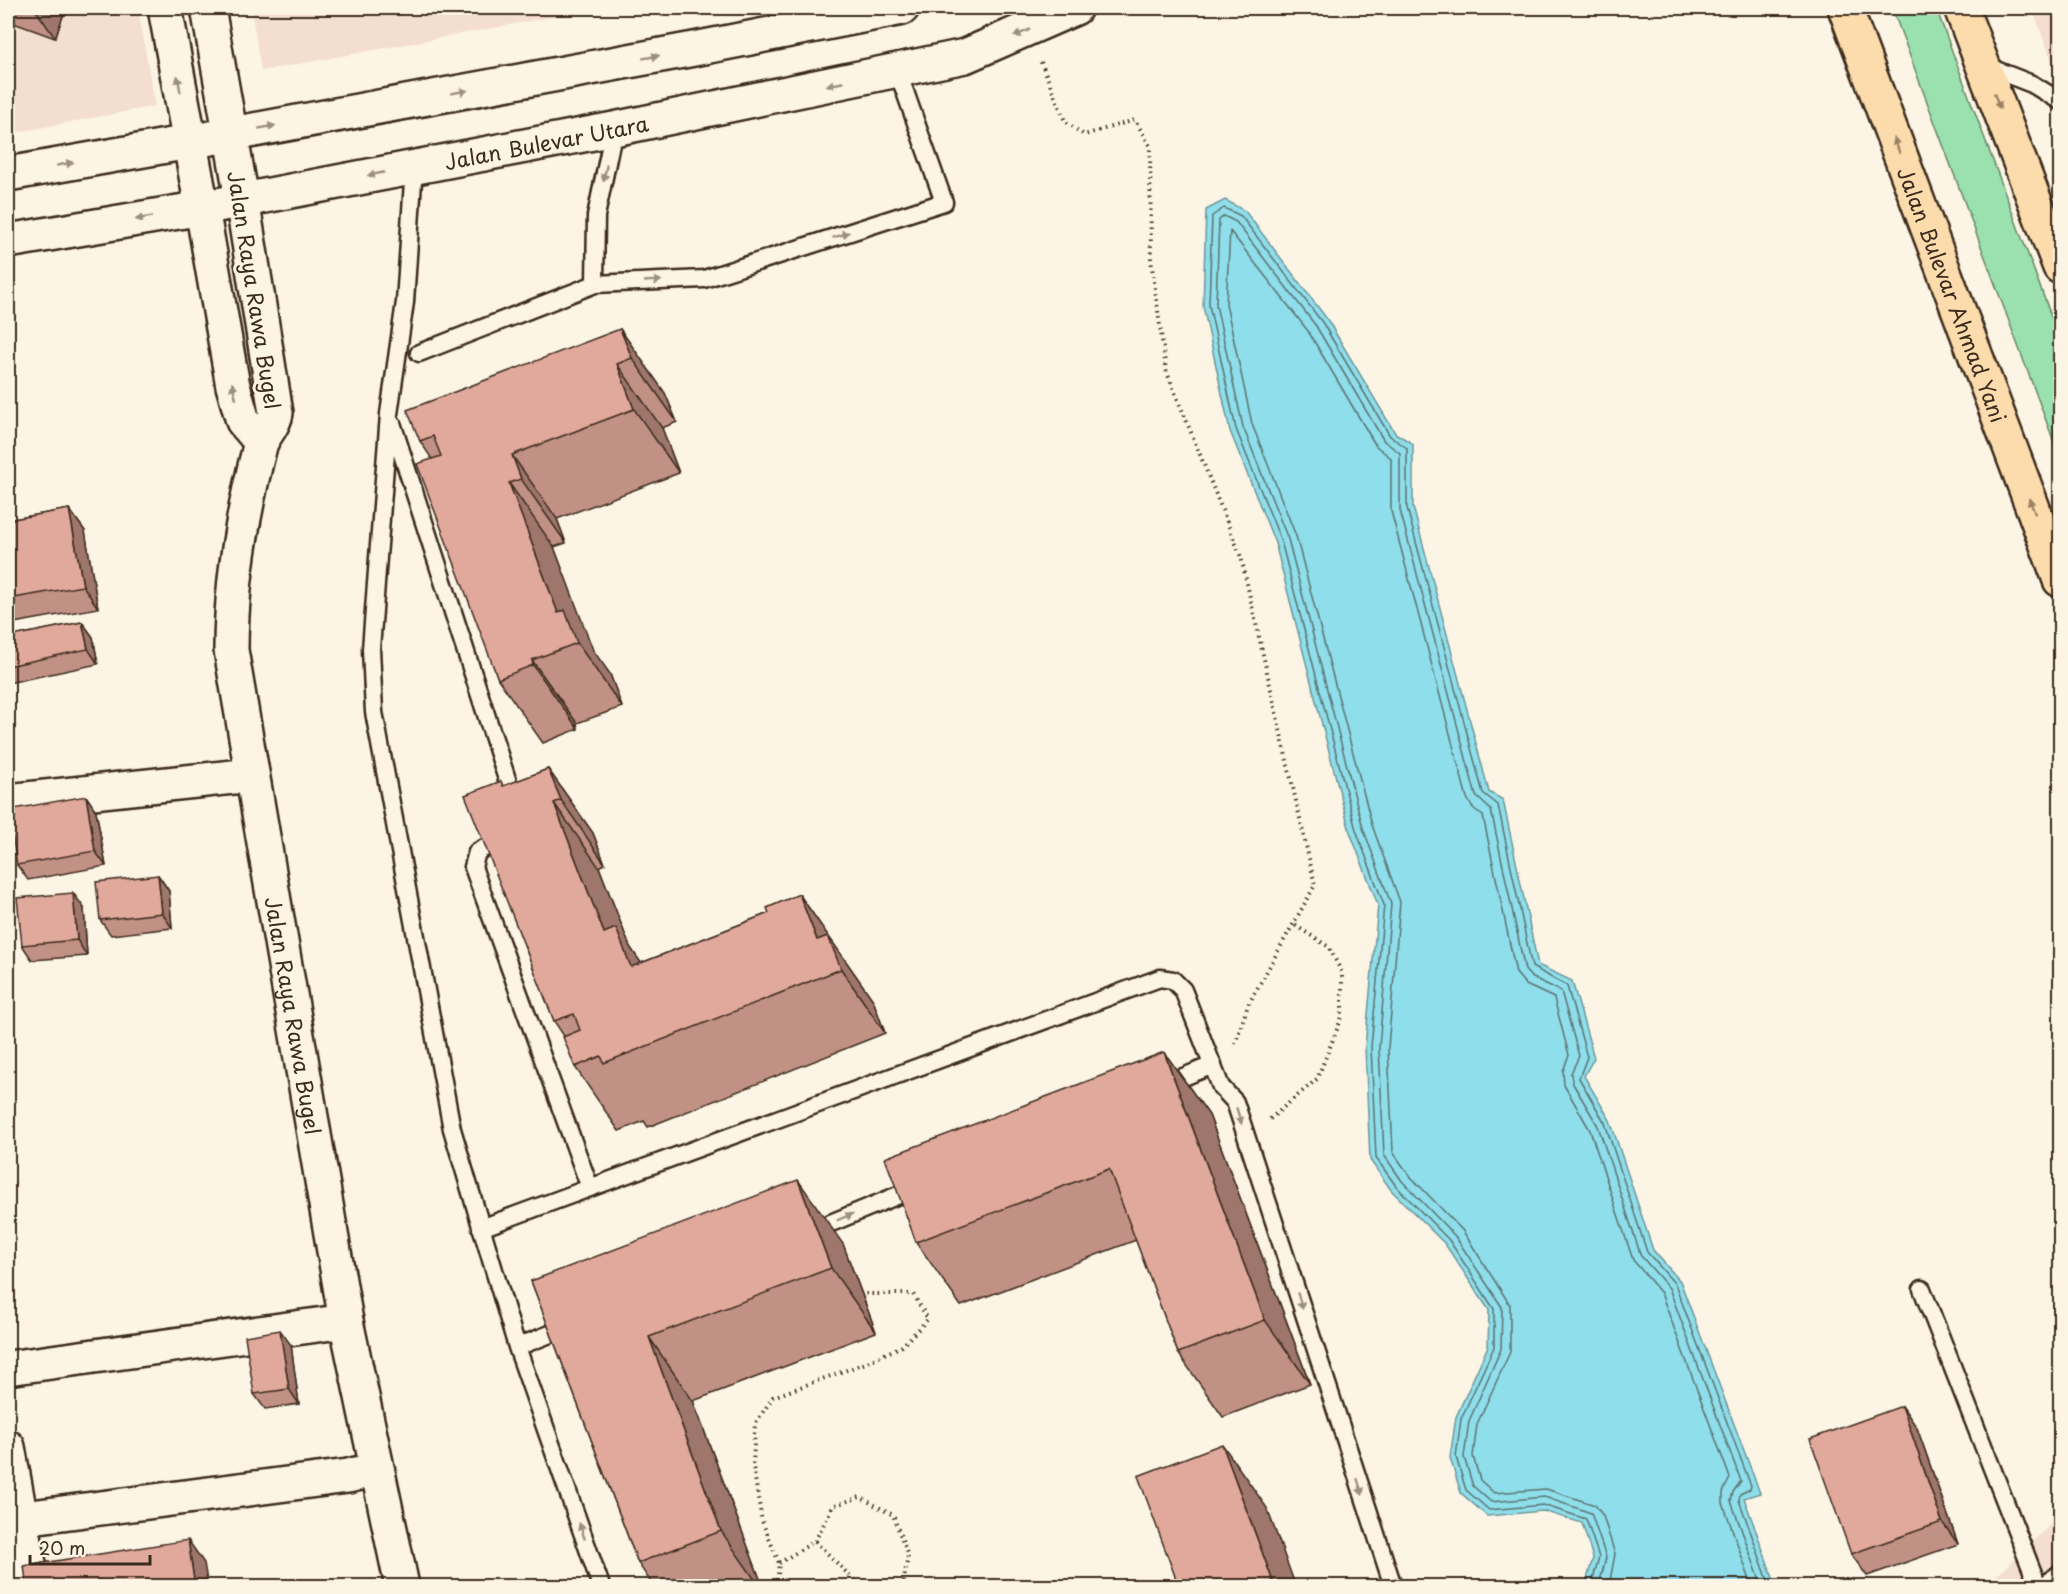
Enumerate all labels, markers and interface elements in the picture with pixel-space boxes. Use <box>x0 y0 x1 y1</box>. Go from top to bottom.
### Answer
one-way arrow <box>1013 28 1031 38</box>
one-way arrow <box>641 53 660 62</box>
one-way arrow <box>174 75 183 94</box>
one-way arrow <box>825 80 844 89</box>
one-way arrow <box>449 88 468 97</box>
one-way arrow <box>1992 93 2002 111</box>
street label: Jalan Bulevar Utara <box>442 106 652 177</box>
one-way arrow <box>258 122 277 131</box>
one-way arrow <box>1891 137 1901 155</box>
one-way arrow <box>56 159 75 168</box>
street label: Jalan Bulevar Ahmad Yani <box>1890 162 2015 427</box>
one-way arrow <box>600 163 609 182</box>
street label: Jalan Raya Rawa Bugel <box>220 169 290 411</box>
one-way arrow <box>366 170 385 179</box>
one-way arrow <box>134 213 153 222</box>
one-way arrow <box>832 229 850 239</box>
one-way arrow <box>644 277 663 286</box>
one-way arrow <box>229 382 239 400</box>
one-way arrow <box>2027 497 2036 515</box>
street label: Jalan Raya Rawa Bugel <box>258 894 330 1137</box>
one-way arrow <box>1235 1107 1244 1125</box>
one-way arrow <box>836 1212 854 1221</box>
one-way arrow <box>1295 1292 1305 1310</box>
one-way arrow <box>1356 1478 1366 1496</box>
one-way arrow <box>576 1522 586 1540</box>
scale bar <box>30 1528 150 1566</box>
text: 20 m <box>39 1534 85 1561</box>

